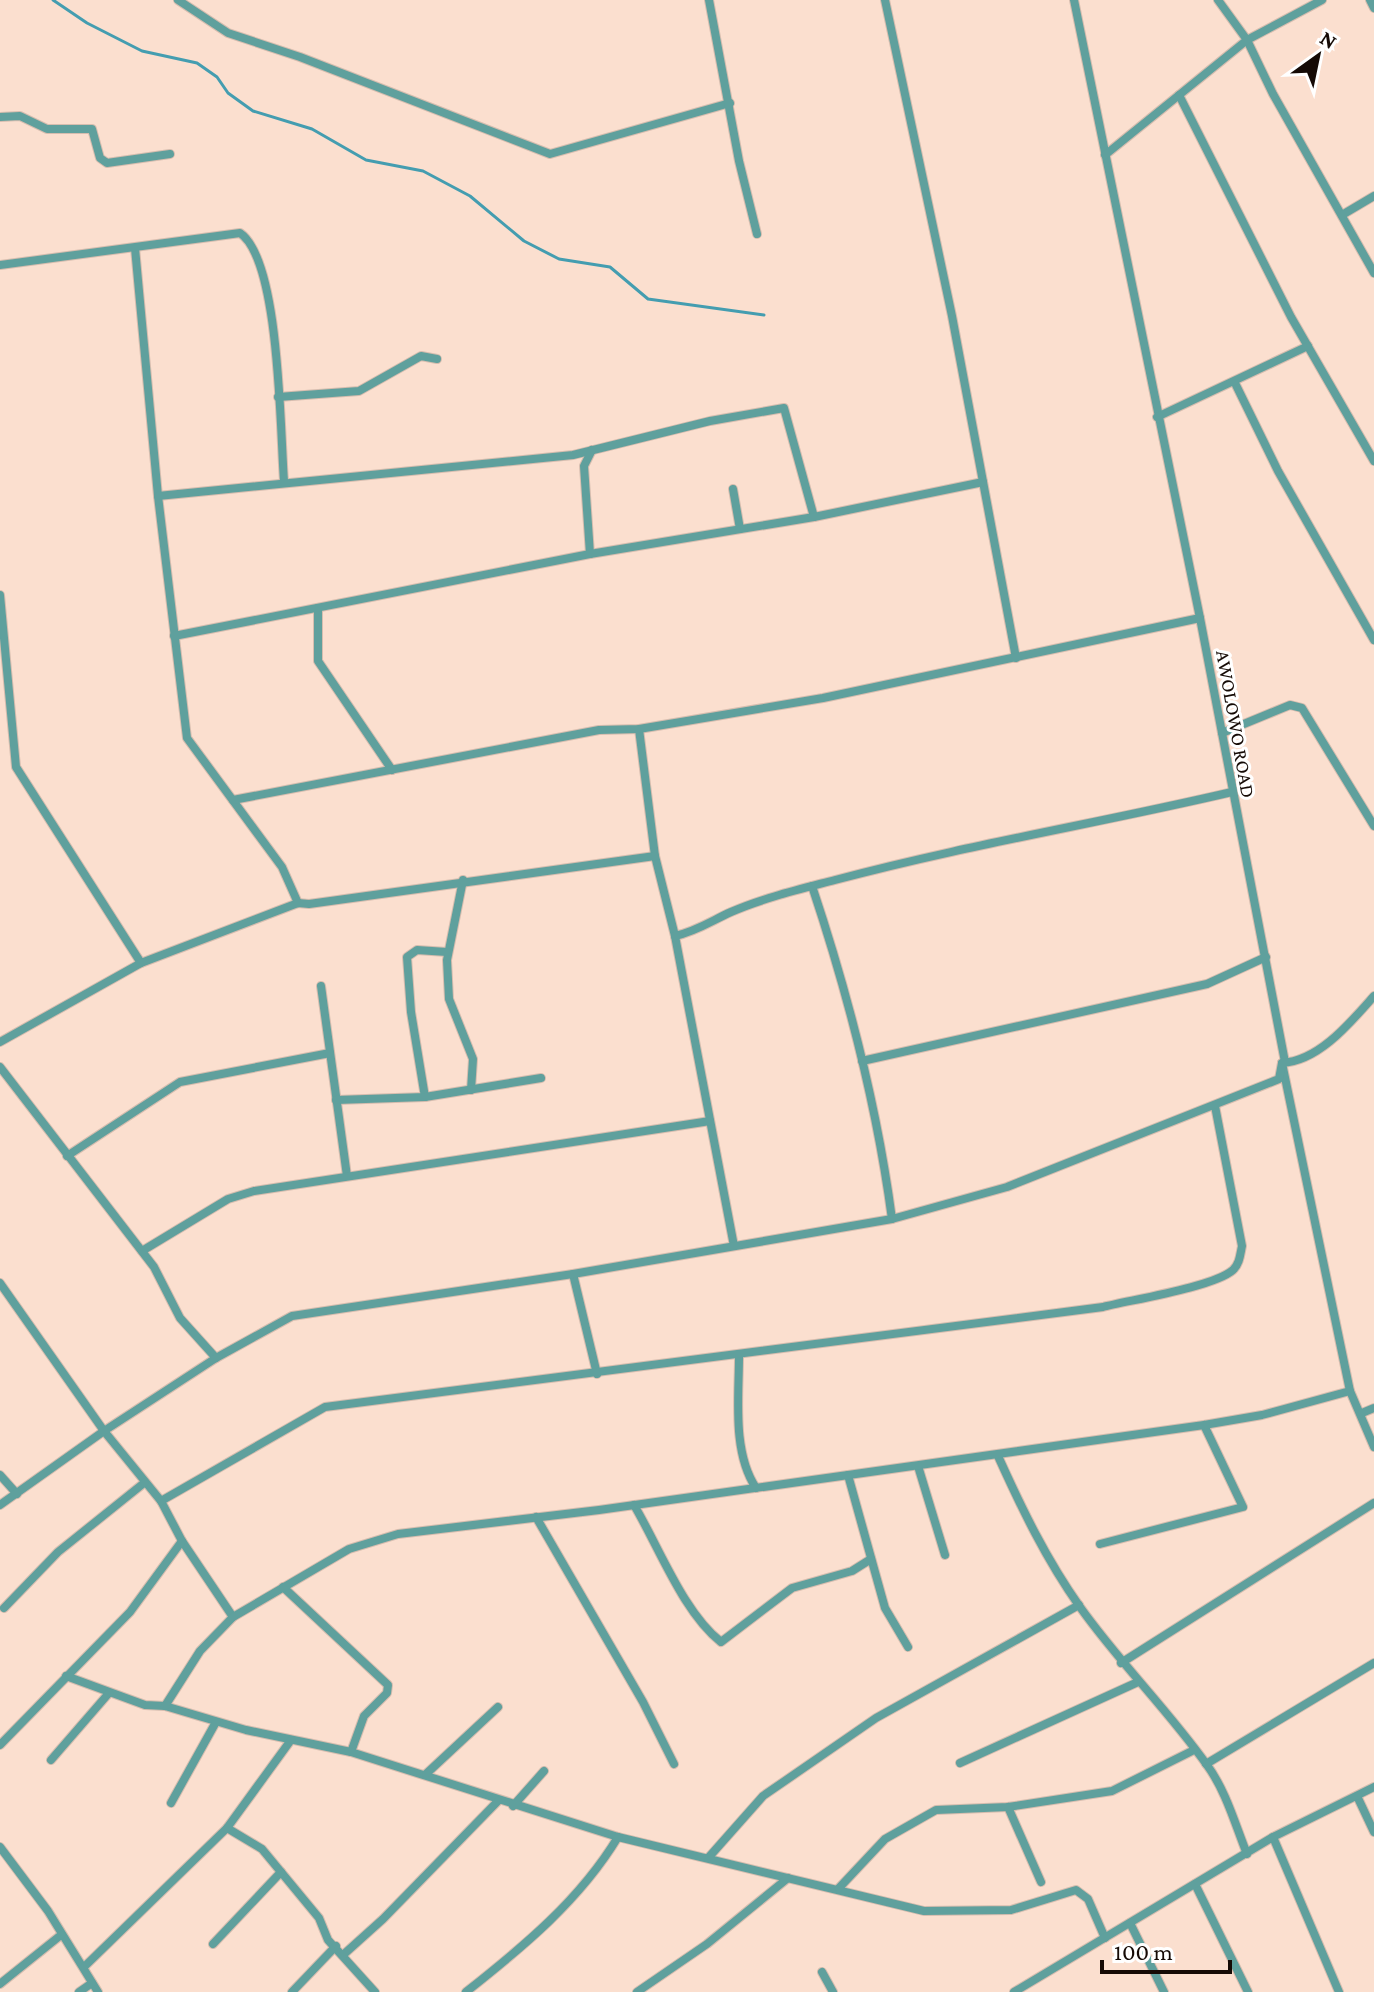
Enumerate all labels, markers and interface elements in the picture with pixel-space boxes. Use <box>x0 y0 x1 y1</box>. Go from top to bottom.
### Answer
north arrow <box>1278 16 1358 96</box>
text: N <box>1316 25 1342 54</box>
street label: AWOLOWO ROAD <box>1212 648 1260 800</box>
scale bar <box>1102 1924 1230 1974</box>
text: 100 m <box>1114 1938 1173 1965</box>

